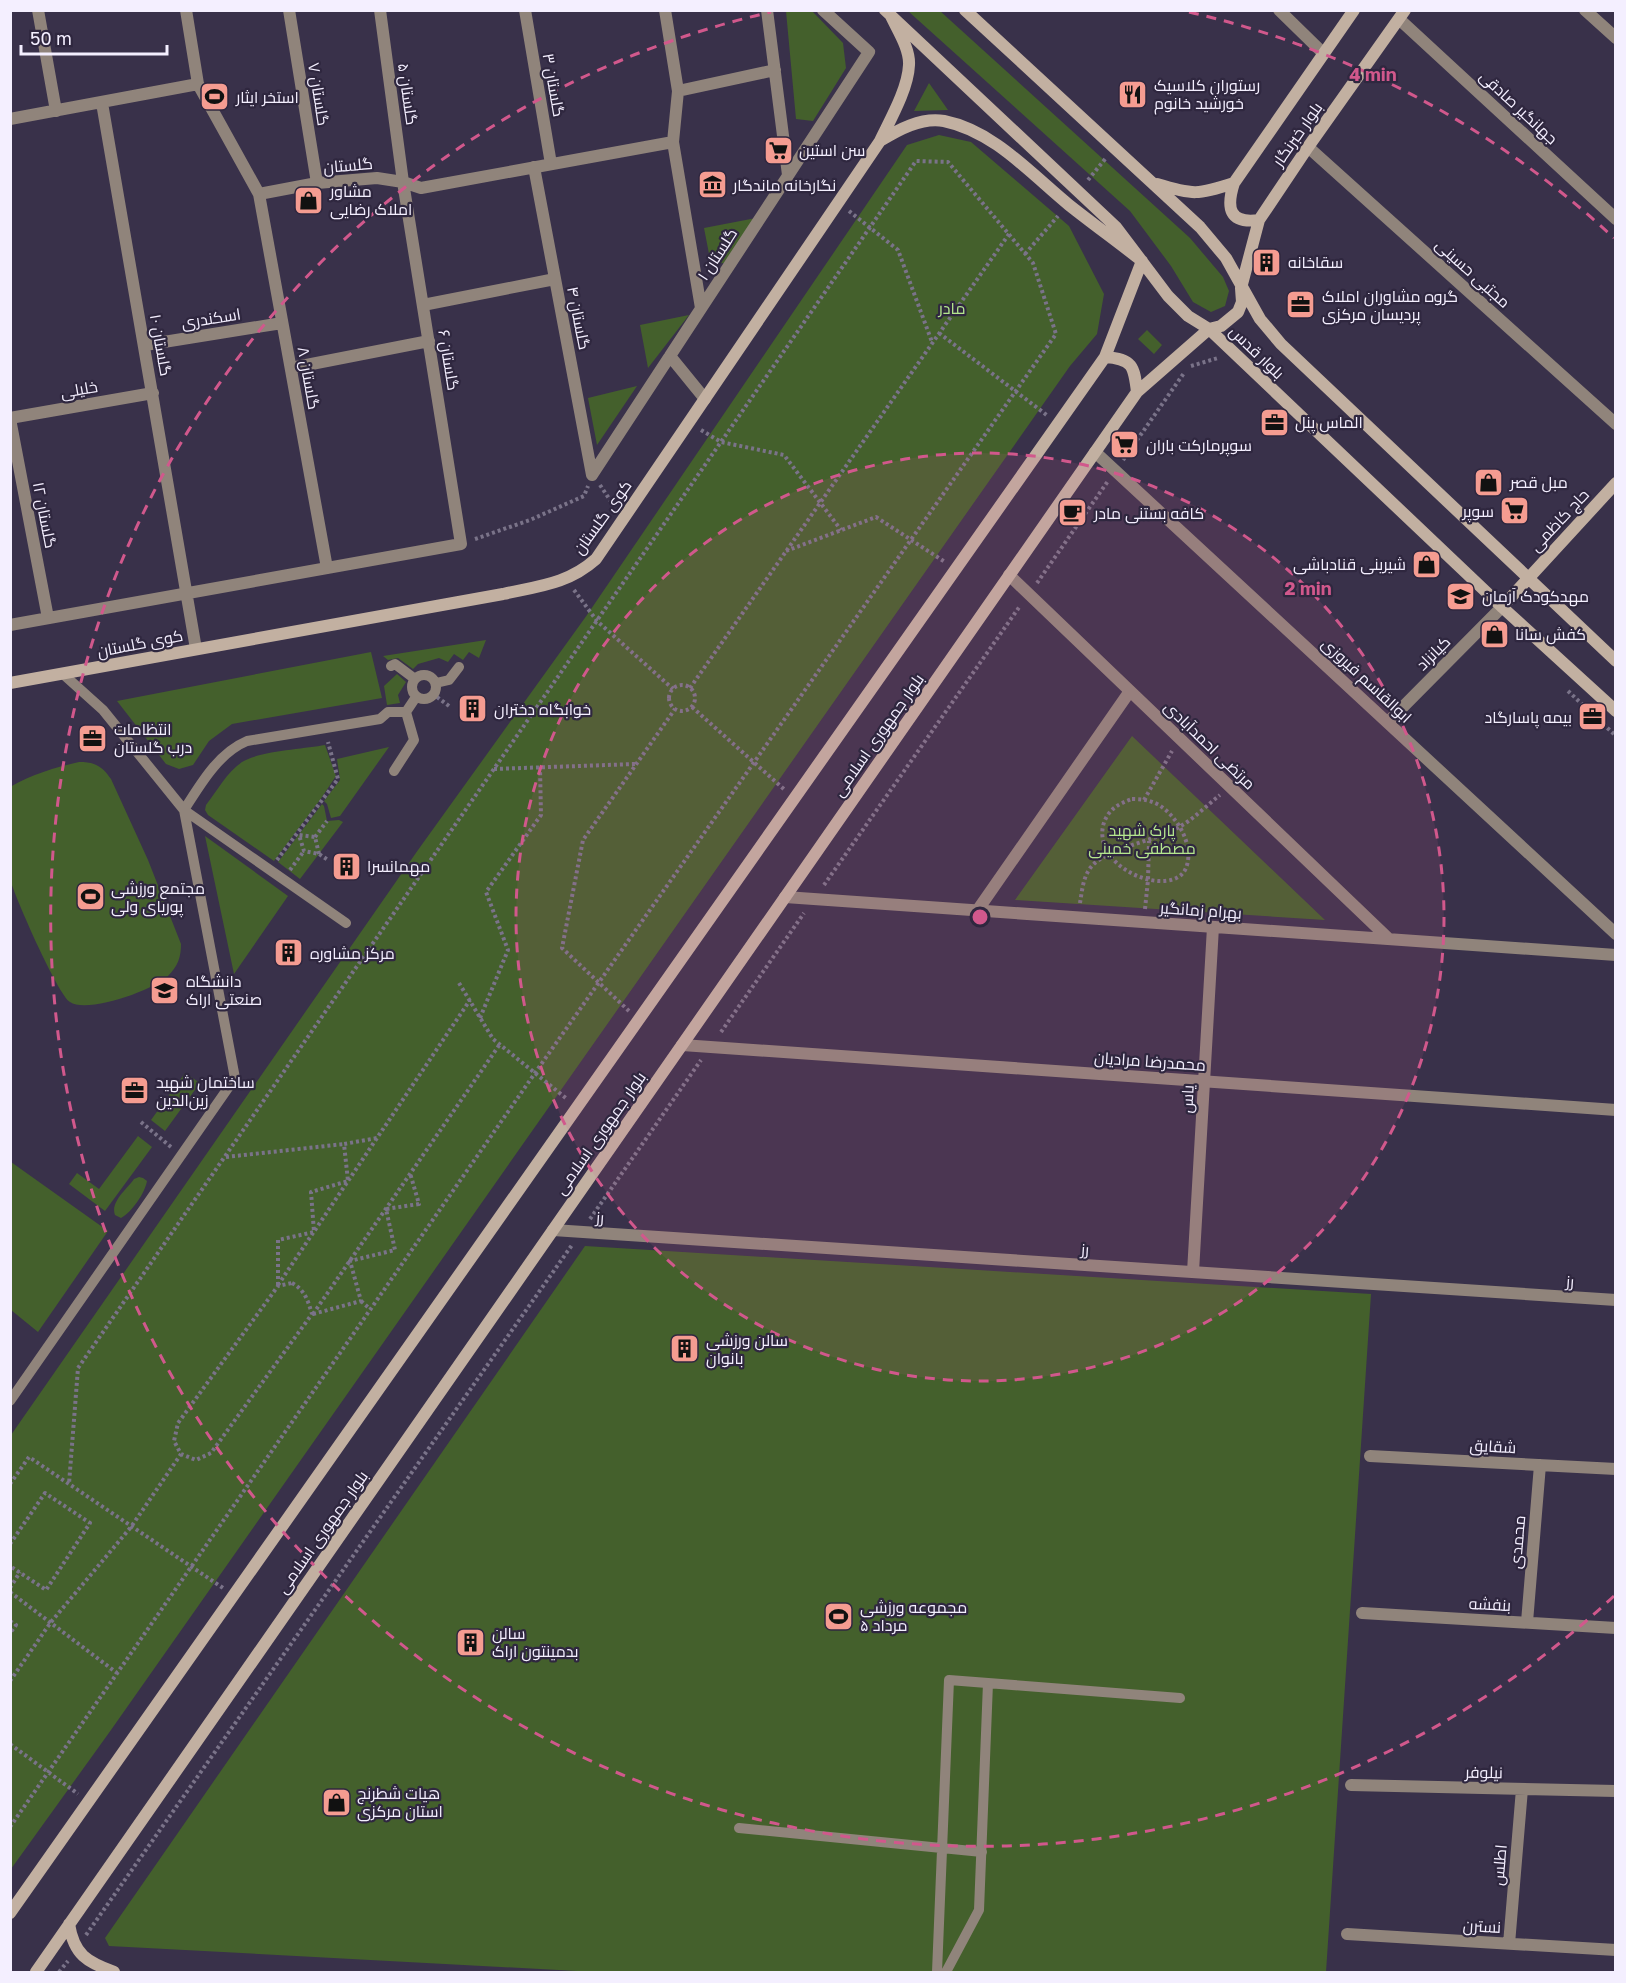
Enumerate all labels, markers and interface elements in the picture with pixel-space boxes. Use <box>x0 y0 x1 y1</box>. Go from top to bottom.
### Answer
scale bar <box>21 18 166 56</box>
text: 50 m <box>30 27 72 49</box>
street label: گلستان ۳ <box>538 52 569 119</box>
street label: گلستان ۷ <box>303 61 334 127</box>
street label: گلستان ۵ <box>393 62 422 126</box>
text: 4 min <box>1349 63 1397 85</box>
street label: جهانگیر صادقی <box>1475 66 1562 149</box>
place label: رستوران کلاسیک خورشید خانوم <box>1154 75 1260 115</box>
restaurant icon: رستوران کلاسیک خورشید خانوم <box>1117 78 1149 110</box>
sports icon: استخر ایثار <box>199 81 231 113</box>
place label: استخر ایثار <box>235 87 299 107</box>
street label: بلوار خبرنگار <box>1267 98 1326 171</box>
supermarket icon: سن استین <box>762 134 794 166</box>
place label: سن استین <box>799 140 865 161</box>
street label: گلستان <box>322 153 374 178</box>
museum icon: نگارخانه ماندگار <box>696 169 728 201</box>
place label: نگارخانه ماندگار <box>732 175 836 195</box>
place label: مشاور املاک رضایی <box>329 181 412 220</box>
shop icon: مشاور املاک رضایی <box>293 184 325 216</box>
street label: گلستان ۱ <box>693 224 742 285</box>
street label: مجتبی حسینی <box>1431 234 1514 313</box>
building icon: سقاخانه <box>1251 246 1283 278</box>
place label: سقاخانه <box>1288 252 1343 272</box>
street label: گلستان ۴ <box>562 285 595 352</box>
place label: گروه مشاوران املاک پردیسان مرکزی <box>1322 286 1458 326</box>
office icon: گروه مشاوران املاک پردیسان مرکزی <box>1285 289 1317 321</box>
park label: مادر <box>938 298 965 318</box>
street label: اسکندری <box>180 303 242 334</box>
street label: گلستان ۱۰ <box>145 312 176 378</box>
street label: بلوار قدس <box>1225 321 1289 384</box>
street label: گلستان ۶ <box>433 328 464 392</box>
street label: گلستان ۸ <box>293 345 324 411</box>
street label: خلیلی <box>59 376 99 403</box>
office icon: الماس پنل <box>1258 406 1290 438</box>
place label: الماس پنل <box>1295 412 1363 434</box>
supermarket icon: سوپرمارکت باران <box>1109 429 1141 461</box>
place label: سوپرمارکت باران <box>1146 435 1252 457</box>
shop icon: مبل قصر <box>1473 466 1505 498</box>
place label: مبل قصر <box>1509 472 1568 493</box>
street label: کوی گلستان <box>568 476 637 559</box>
street label: گلستان ۱۲ <box>28 480 61 550</box>
street label: حاج کاظمی <box>1525 484 1595 557</box>
supermarket icon: سوپر <box>1499 495 1531 527</box>
cafe icon: کافه بستنی مادر <box>1057 497 1089 529</box>
place label: سوپر <box>1461 501 1494 523</box>
place label: کافه بستنی مادر <box>1093 503 1204 524</box>
shop icon: شیرینی قنادباشی <box>1411 548 1443 580</box>
place label: شیرینی قنادباشی <box>1293 554 1406 575</box>
text: 2 min <box>1284 577 1332 599</box>
school or university icon: مهدکودک آرمان <box>1445 580 1477 612</box>
place label: مهدکودک آرمان <box>1482 586 1589 607</box>
shop icon: کفش سانا <box>1478 618 1510 650</box>
place label: کفش سانا <box>1515 624 1586 645</box>
street label: کوی گلستان <box>95 625 185 662</box>
street label: کیانزاد <box>1412 632 1454 674</box>
street label: ابوالقاسم فیروزی <box>1316 633 1416 728</box>
street label: بلوار جمهوری اسلامی <box>828 670 929 801</box>
building icon: خوابگاه دختران <box>457 693 489 725</box>
street label: مرتضی احمدآبادی <box>1160 696 1260 794</box>
place label: خوابگاه دختران <box>494 699 591 720</box>
office icon: بیمه پاسارگاد <box>1577 701 1609 733</box>
place label: بیمه پاسارگاد <box>1485 707 1572 729</box>
place label: انتظامات درب گلستان <box>114 719 192 758</box>
office icon: انتظامات درب گلستان <box>77 722 109 754</box>
park label: پارک شهید مصطفی خمینی <box>1088 820 1196 859</box>
building icon: مهمانسرا <box>330 850 362 882</box>
place label: مهمانسرا <box>367 856 430 877</box>
place label: مجتمع ورزشی پوریای ولی <box>111 878 205 918</box>
sports icon: مجتمع ورزشی پوریای ولی <box>74 881 106 913</box>
street label: بهرام زمانگیر <box>1158 897 1243 925</box>
centre of rings <box>970 907 990 927</box>
building icon: مرکز مشاوره <box>273 937 305 969</box>
place label: مرکز مشاوره <box>310 943 395 963</box>
place label: دانشگاه صنعتی اراک <box>186 971 262 1010</box>
school or university icon: دانشگاه صنعتی اراک <box>149 974 181 1006</box>
street label: محمدرضا مرادیان <box>1093 1047 1207 1076</box>
street label: بلوار جمهوری اسلامی <box>550 1068 651 1199</box>
place label: ساختمان شهید زین‌الدین <box>156 1072 255 1111</box>
office icon: ساختمان شهید زین‌الدین <box>119 1075 151 1107</box>
street label: یاس <box>1176 1084 1199 1114</box>
street label: رز <box>594 1207 605 1227</box>
street label: رز <box>1079 1239 1090 1259</box>
street label: رز <box>1564 1271 1575 1291</box>
place label: سالن ورزشی بانوان <box>706 1330 788 1369</box>
building icon: سالن ورزشی بانوان <box>669 1333 701 1365</box>
street label: شقایق <box>1469 1435 1517 1458</box>
street label: بلوار جمهوری اسلامی <box>272 1467 373 1598</box>
street label: محمدی <box>1505 1514 1530 1570</box>
street label: بنفشه <box>1468 1593 1512 1615</box>
place label: مجموعه ورزشی ۵ مرداد <box>860 1597 967 1635</box>
sports icon: مجموعه ورزشی ۵ مرداد <box>823 1600 855 1632</box>
place label: سالن بدمینتون اراک <box>492 1623 578 1662</box>
building icon: سالن بدمینتون اراک <box>455 1626 487 1658</box>
street label: نیلوفر <box>1464 1762 1503 1782</box>
place label: هیات شطرنج استان مرکزی <box>357 1783 443 1822</box>
shop icon: هیات شطرنج استان مرکزی <box>320 1786 352 1818</box>
street label: اطلس <box>1487 1844 1512 1886</box>
street label: نسترن <box>1462 1915 1502 1938</box>

